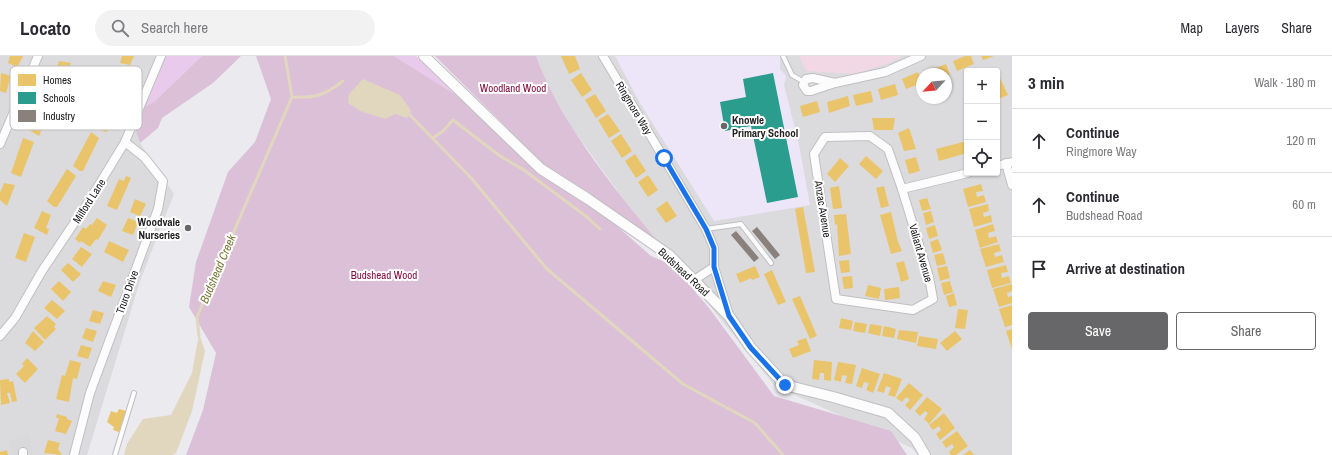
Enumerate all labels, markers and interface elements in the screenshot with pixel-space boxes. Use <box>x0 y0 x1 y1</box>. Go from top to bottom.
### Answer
search box <box>95 10 375 46</box>
text: Locato <box>20 15 71 41</box>
icon: search <box>109 17 131 39</box>
text: Search here <box>141 17 208 38</box>
text: Map <box>1181 19 1203 37</box>
text: Layers <box>1225 19 1259 37</box>
text: Share <box>1281 19 1312 37</box>
legend <box>10 66 142 130</box>
north arrow <box>916 68 952 104</box>
map controls <box>964 68 1000 176</box>
button: + <box>964 68 1000 104</box>
text: 3 min <box>1028 71 1064 94</box>
text: Homes <box>43 73 72 87</box>
text: Walk · 180 m <box>1254 74 1316 91</box>
street label: Ringmore Way <box>613 79 656 138</box>
park label: Woodland Wood <box>480 81 546 95</box>
text: Schools <box>43 91 76 105</box>
button: − <box>964 104 1000 140</box>
text: Industry <box>43 109 76 123</box>
place label: Knowle Primary School <box>732 113 798 140</box>
marker: Knowle Primary School <box>719 121 729 131</box>
text: Continue <box>1066 122 1119 143</box>
icon: ahead <box>1028 130 1050 152</box>
text: 120 m <box>1286 132 1316 149</box>
button: locate <box>964 140 1000 176</box>
text: Ringmore Way <box>1066 143 1137 160</box>
route start <box>655 149 673 167</box>
street label: Milford Lane <box>69 176 109 226</box>
street label: Anzac Avenue <box>811 179 834 239</box>
text: Continue <box>1066 186 1119 207</box>
icon: ahead <box>1028 194 1050 216</box>
text: 60 m <box>1292 196 1316 213</box>
text: Budshead Road <box>1066 207 1142 224</box>
place label: Woodvale Nurseries <box>138 215 180 242</box>
street label: Valiant Avenue <box>906 222 936 284</box>
marker: Woodvale Nurseries <box>183 223 193 233</box>
water label: Budshead Creek <box>196 231 240 306</box>
street label: Budshead Road <box>656 245 712 299</box>
icon: arrive <box>1028 258 1050 280</box>
text: Arrive at destination <box>1066 258 1185 279</box>
street label: Truro Drive <box>113 268 141 316</box>
park label: Budshead Wood <box>351 268 417 282</box>
button: Save <box>1028 312 1168 350</box>
button: Share <box>1176 312 1316 350</box>
route end <box>776 376 794 394</box>

